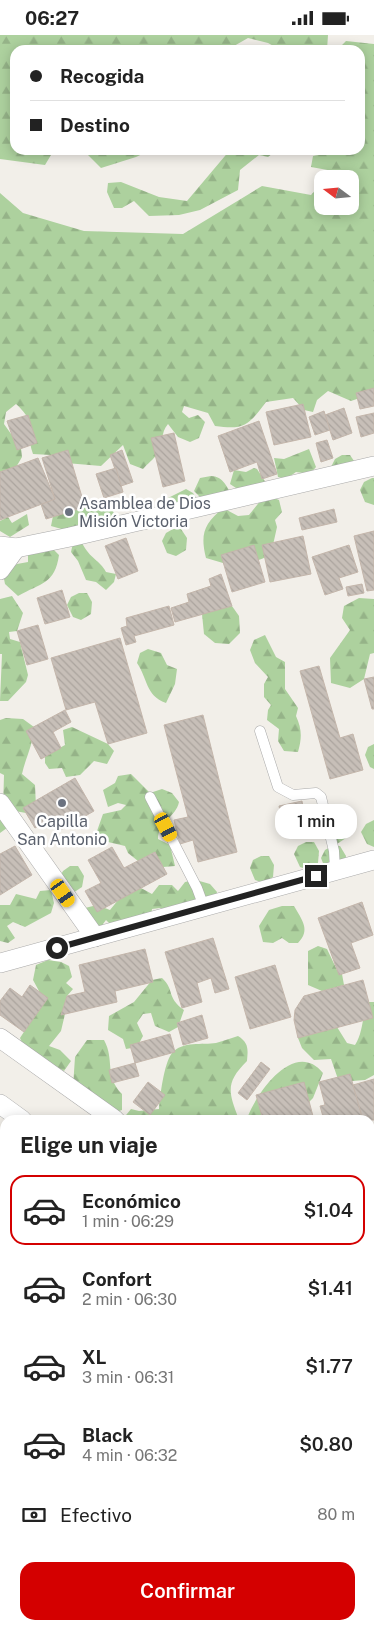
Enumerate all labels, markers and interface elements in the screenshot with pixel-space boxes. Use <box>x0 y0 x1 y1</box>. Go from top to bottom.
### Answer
text: 06:27 <box>25 7 79 29</box>
text: Recogida <box>60 65 144 87</box>
text: Destino <box>60 114 130 136</box>
north arrow <box>314 170 359 215</box>
map controls <box>314 170 359 215</box>
place label: Asamblea de Dios Misión Victoria <box>79 494 211 531</box>
marker: Asamblea de Dios Misión Victoria <box>63 506 75 518</box>
marker: Capilla San Antonio <box>56 797 68 809</box>
callout: 1 min <box>275 803 357 839</box>
car <box>152 810 179 844</box>
place label: Capilla San Antonio <box>17 812 107 849</box>
text: 1 min <box>297 812 335 831</box>
route end <box>305 865 327 887</box>
car <box>48 876 77 910</box>
route start <box>46 937 68 959</box>
text: Elige un viaje <box>20 1132 158 1158</box>
icon: car <box>22 1188 67 1233</box>
text: Económico <box>82 1190 181 1212</box>
text: $1.04 <box>303 1199 353 1221</box>
text: 1 min · 06:29 <box>82 1212 174 1231</box>
icon: car <box>22 1266 67 1311</box>
text: Confort <box>82 1268 152 1290</box>
text: $1.41 <box>307 1277 353 1299</box>
text: 2 min · 06:30 <box>82 1290 177 1309</box>
icon: car <box>22 1344 67 1389</box>
text: XL <box>82 1346 107 1368</box>
text: $1.77 <box>305 1355 353 1377</box>
text: 3 min · 06:31 <box>82 1368 174 1387</box>
icon: car <box>22 1422 67 1467</box>
text: Black <box>82 1424 133 1446</box>
text: $0.80 <box>299 1433 353 1455</box>
text: 4 min · 06:32 <box>82 1446 177 1465</box>
icon: cash <box>20 1501 48 1529</box>
text: Efectivo <box>60 1504 132 1526</box>
text: 80 m <box>317 1505 355 1524</box>
button: Confirmar <box>20 1562 355 1620</box>

